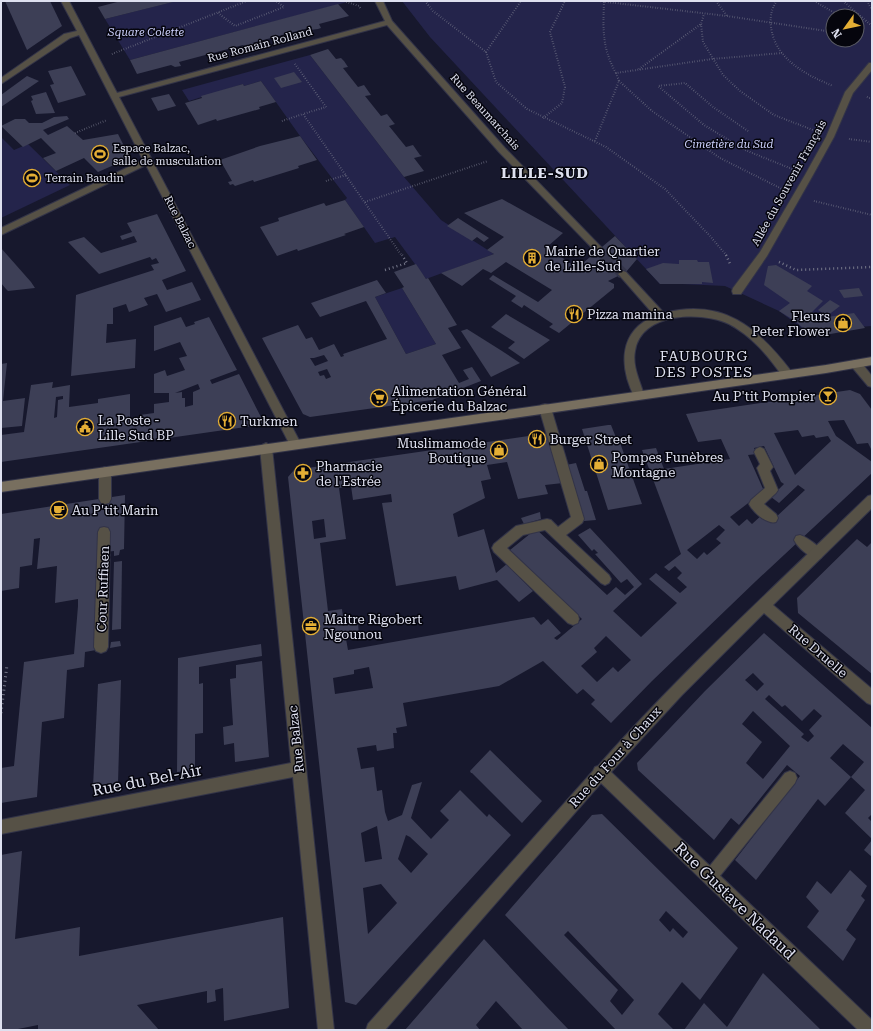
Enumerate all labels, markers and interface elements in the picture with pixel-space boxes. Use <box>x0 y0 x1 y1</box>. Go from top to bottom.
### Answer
north arrow <box>825 8 865 48</box>
street label: Rue Romain Rolland <box>206 25 314 65</box>
park label: Square Colette <box>107 26 185 39</box>
text: N <box>829 26 845 40</box>
street label: Rue Beaumarchais <box>447 71 523 153</box>
street label: Allée du Souvenir Français <box>749 118 829 248</box>
park label: Cimetière du Sud <box>685 138 774 151</box>
place label: Espace Balzac, salle de musculation <box>113 142 221 168</box>
sports icon: Espace Balzac, salle de musculation <box>90 144 110 164</box>
district label: LILLE-SUD <box>501 165 589 181</box>
sports icon: Terrain Baudin <box>22 168 42 188</box>
place label: Terrain Baudin <box>45 172 124 185</box>
street label: Rue Balzac <box>161 194 199 250</box>
place label: Mairie de Quartier de Lille-Sud <box>545 244 660 274</box>
building icon: Mairie de Quartier de Lille-Sud <box>522 248 542 268</box>
restaurant icon: Pizza mamina <box>564 304 584 324</box>
place label: Pizza mamina <box>587 307 673 322</box>
place label: Fleurs Peter Flower <box>752 309 831 339</box>
shop icon: Fleurs Peter Flower <box>833 313 853 333</box>
district label: FAUBOURG DES POSTES <box>655 348 753 380</box>
place label: Alimentation Général Épicerie du Balzac <box>392 384 527 414</box>
bar icon: Au P'tit Pompier <box>818 386 838 406</box>
supermarket icon: Alimentation Général Épicerie du Balzac <box>369 388 389 408</box>
place label: Au P'tit Pompier <box>713 389 816 404</box>
restaurant icon: Turkmen <box>217 411 237 431</box>
place label: La Poste - Lille Sud BP <box>98 413 174 443</box>
place label: Turkmen <box>240 414 298 429</box>
public building icon: La Poste - Lille Sud BP <box>75 417 95 437</box>
restaurant icon: Burger Street <box>527 429 547 449</box>
place label: Burger Street <box>550 432 632 447</box>
place label: Muslimamode Boutique <box>397 436 486 466</box>
shop icon: Muslimamode Boutique <box>489 440 509 460</box>
place label: Pompes Funèbres Montagne <box>612 450 723 480</box>
shop icon: Pompes Funèbres Montagne <box>589 454 609 474</box>
place label: Pharmacie de l'Estrée <box>316 459 382 489</box>
pharmacy icon: Pharmacie de l'Estrée <box>293 463 313 483</box>
cafe icon: Au P'tit Marin <box>49 500 69 520</box>
place label: Au P'tit Marin <box>72 503 159 518</box>
street label: Cour Ruffiaen <box>94 545 112 632</box>
place label: Maitre Rigobert Ngounou <box>324 612 422 642</box>
office icon: Maitre Rigobert Ngounou <box>301 616 321 636</box>
street label: Rue Druelle <box>786 621 850 681</box>
street label: Rue du Four à Chaux <box>566 703 664 810</box>
street label: Rue Balzac <box>285 705 307 773</box>
street label: Rue du Bel-Air <box>90 760 204 800</box>
street label: Rue Gustave Nadaud <box>671 839 799 963</box>

